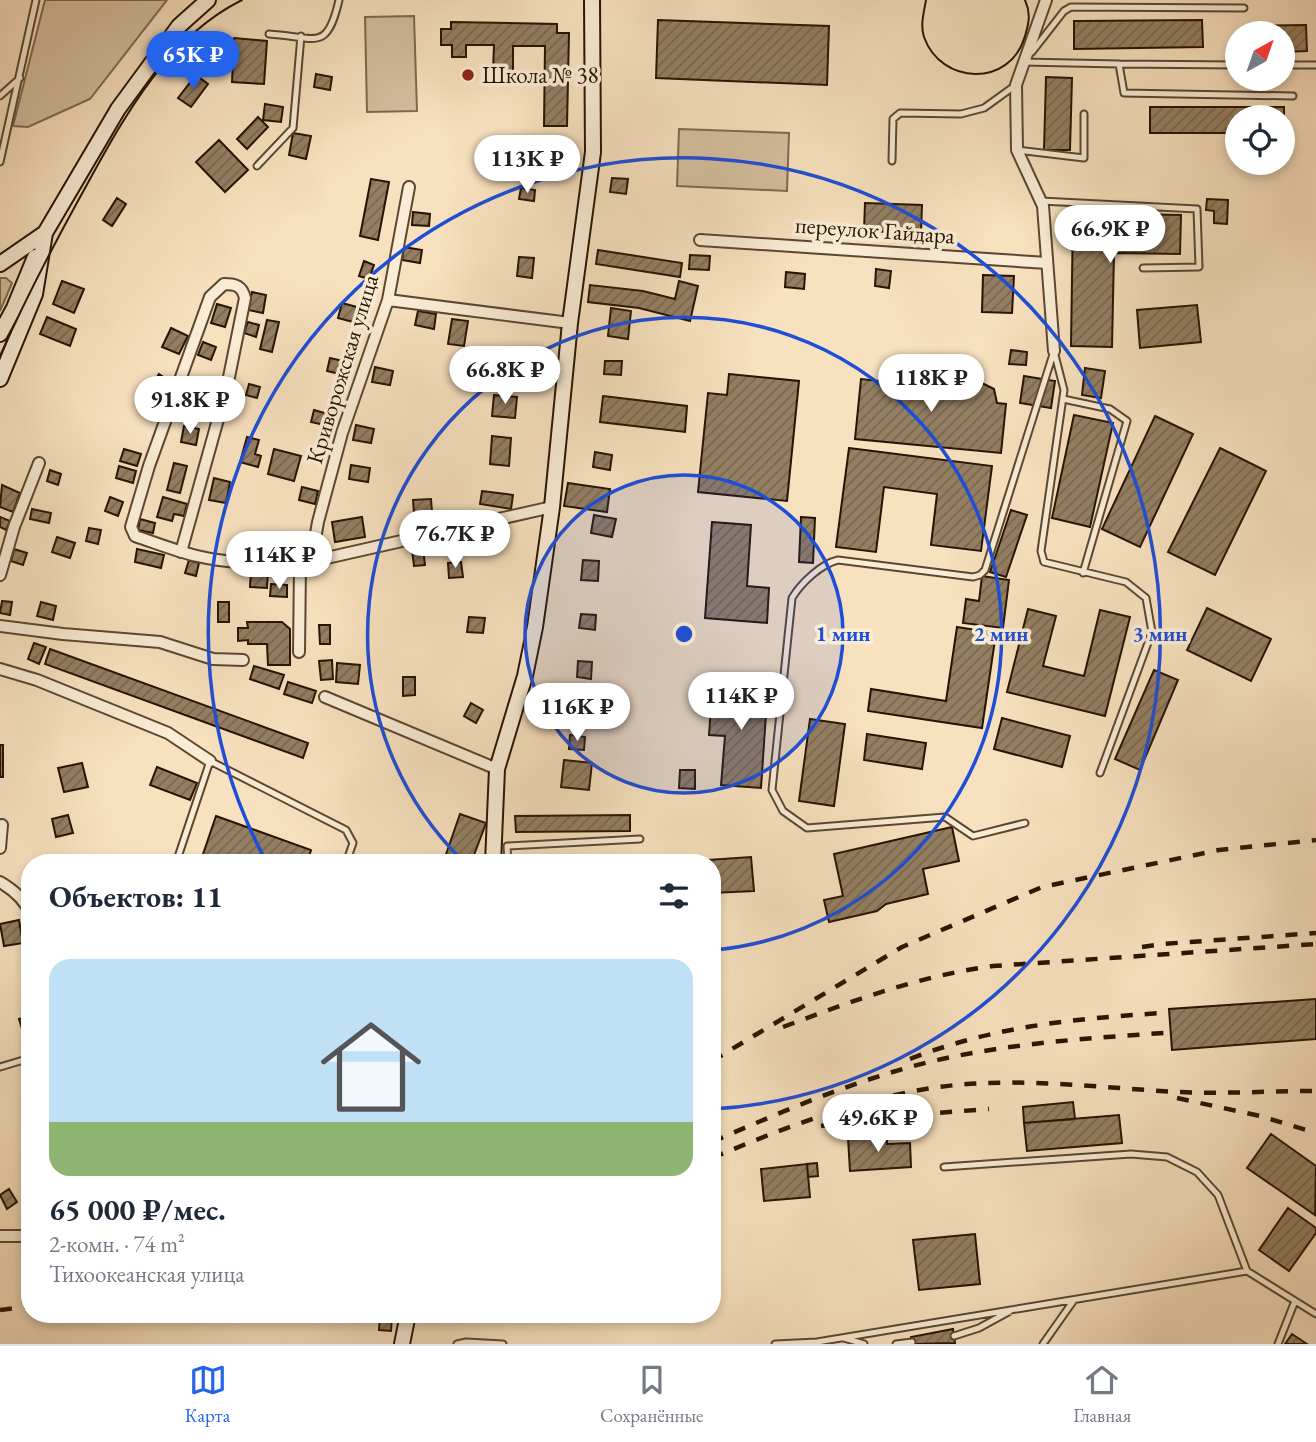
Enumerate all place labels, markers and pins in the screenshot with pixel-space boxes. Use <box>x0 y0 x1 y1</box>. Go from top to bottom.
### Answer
pin: 65K ₽ <box>144 32 242 91</box>
place label: Школа № 38 <box>482 60 599 90</box>
marker: Школа № 38 <box>460 67 476 83</box>
pin: 113K ₽ <box>470 136 584 195</box>
pin: 66.9K ₽ <box>1045 205 1175 265</box>
pin: 66.8K ₽ <box>440 346 570 406</box>
pin: 118K ₽ <box>874 354 988 414</box>
pin: 91.8K ₽ <box>125 376 255 436</box>
pin: 76.7K ₽ <box>390 510 520 570</box>
pin: 114K ₽ <box>222 532 336 591</box>
centre of rings <box>672 622 696 646</box>
pin: 114K ₽ <box>684 672 798 732</box>
pin: 116K ₽ <box>520 684 634 743</box>
pin: 49.6K ₽ <box>813 1094 943 1154</box>

